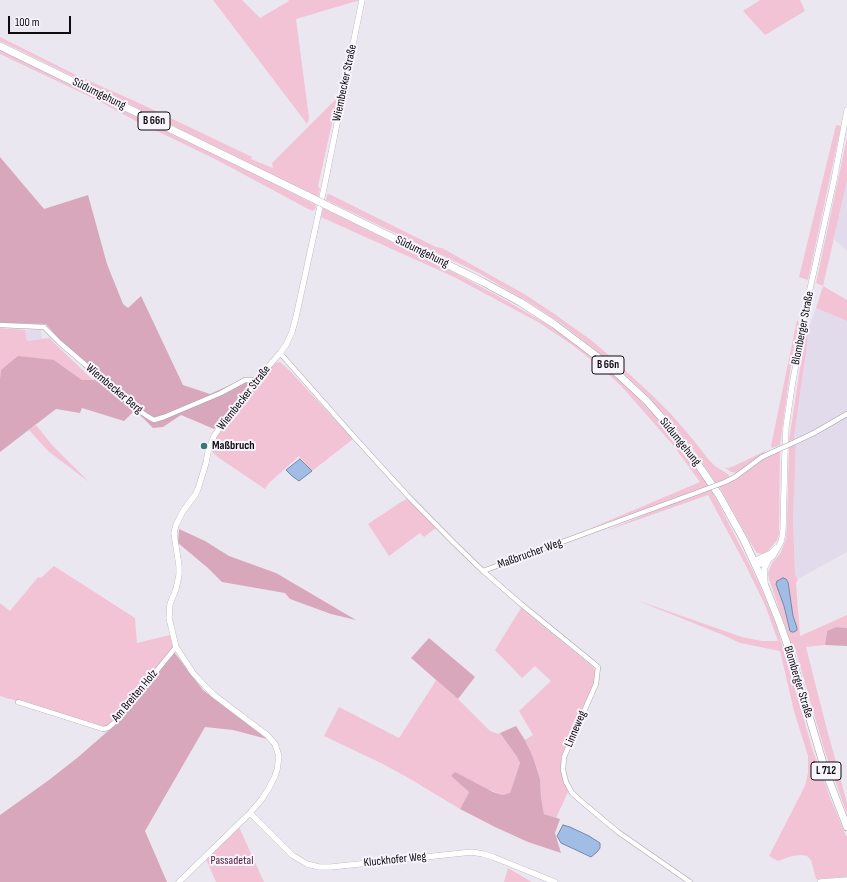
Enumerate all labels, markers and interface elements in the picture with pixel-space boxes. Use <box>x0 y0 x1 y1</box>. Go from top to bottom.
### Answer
scale bar <box>10 8 73 34</box>
text: 100 m <box>15 15 40 30</box>
street label: Wiembecker Straße <box>330 43 360 123</box>
street label: Südumgehung <box>70 75 128 113</box>
road number: B 66n <box>138 112 170 130</box>
street label: Südumgehung <box>393 233 451 271</box>
street label: Blomberger Straße <box>789 290 817 366</box>
road number: B 66n <box>592 356 624 374</box>
street label: Wiembecker Berg <box>83 361 145 417</box>
street label: Wiembecker Straße <box>214 363 274 433</box>
street label: Südumgehung <box>656 415 704 469</box>
place label: Maßbruch <box>212 439 255 453</box>
marker: Maßbruch <box>199 441 209 451</box>
street label: Maßbrucher Weg <box>496 536 564 572</box>
street label: Blomberger Straße <box>780 644 816 720</box>
street label: Am Breiten Holz <box>109 667 161 725</box>
street label: Linneweg <box>562 709 590 749</box>
road number: L 712 <box>811 762 841 780</box>
street label: Kluckhofer Weg <box>363 850 427 870</box>
park label: Passadetal <box>211 854 253 868</box>

